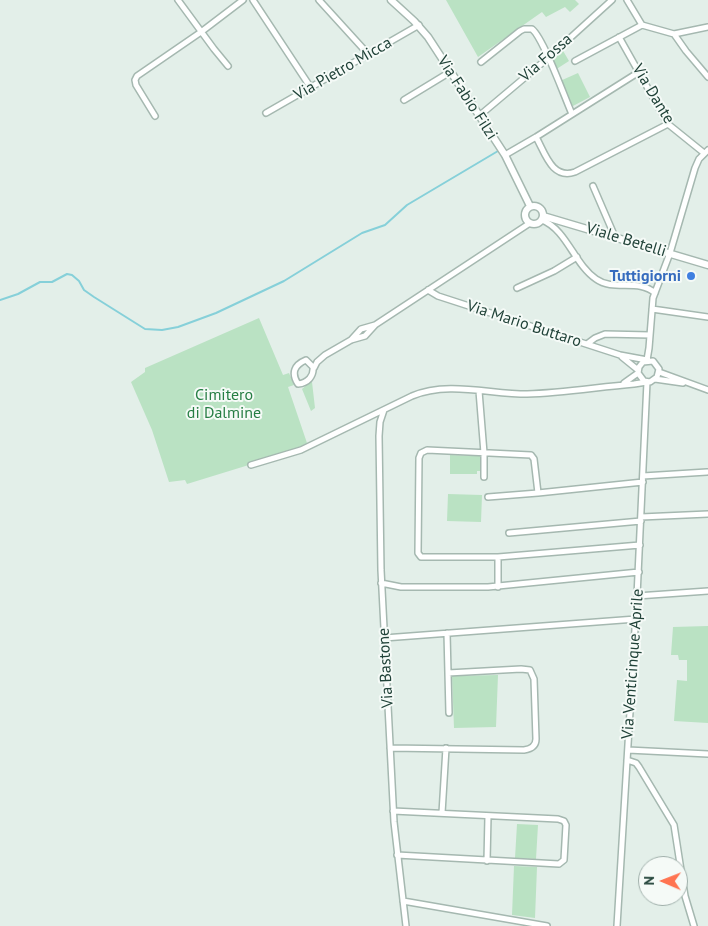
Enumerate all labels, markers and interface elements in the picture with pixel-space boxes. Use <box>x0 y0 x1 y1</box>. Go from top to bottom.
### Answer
street label: Via Fossa <box>516 30 576 86</box>
street label: Via Pietro Micca <box>291 33 395 105</box>
street label: Via Fabio Filzi <box>433 52 501 144</box>
street label: Via Dante <box>628 61 678 127</box>
street label: Viale Betelli <box>584 219 668 261</box>
place label: Tuttigiorni <box>610 266 681 286</box>
marker: Tuttigiorni <box>685 270 697 282</box>
street label: Via Mario Buttaro <box>464 296 584 352</box>
park label: Cimitero di Dalmine <box>187 385 261 423</box>
street label: Via Venticinque Aprile <box>618 588 648 740</box>
street label: Via Bastone <box>374 627 398 709</box>
north arrow <box>638 856 688 906</box>
text: N <box>640 876 658 886</box>

